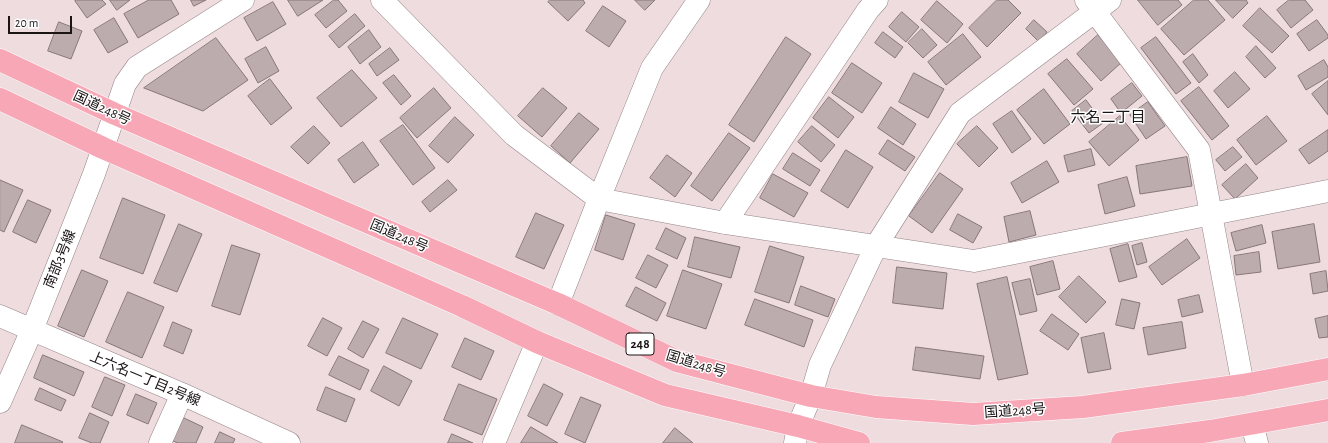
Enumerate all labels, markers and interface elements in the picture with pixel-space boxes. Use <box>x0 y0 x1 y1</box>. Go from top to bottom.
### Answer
scale bar <box>10 8 74 34</box>
text: 20 m <box>15 17 38 29</box>
street label: 国道248号 <box>70 87 134 129</box>
district label: 六名二丁目 <box>1071 108 1145 126</box>
street label: 国道248号 <box>367 216 431 256</box>
street label: 南部3号線 <box>41 227 79 291</box>
road number: 248 <box>626 333 654 355</box>
street label: 国道248号 <box>664 347 728 381</box>
street label: 上六名一丁目2号線 <box>87 348 203 410</box>
street label: 国道248号 <box>984 400 1046 422</box>

